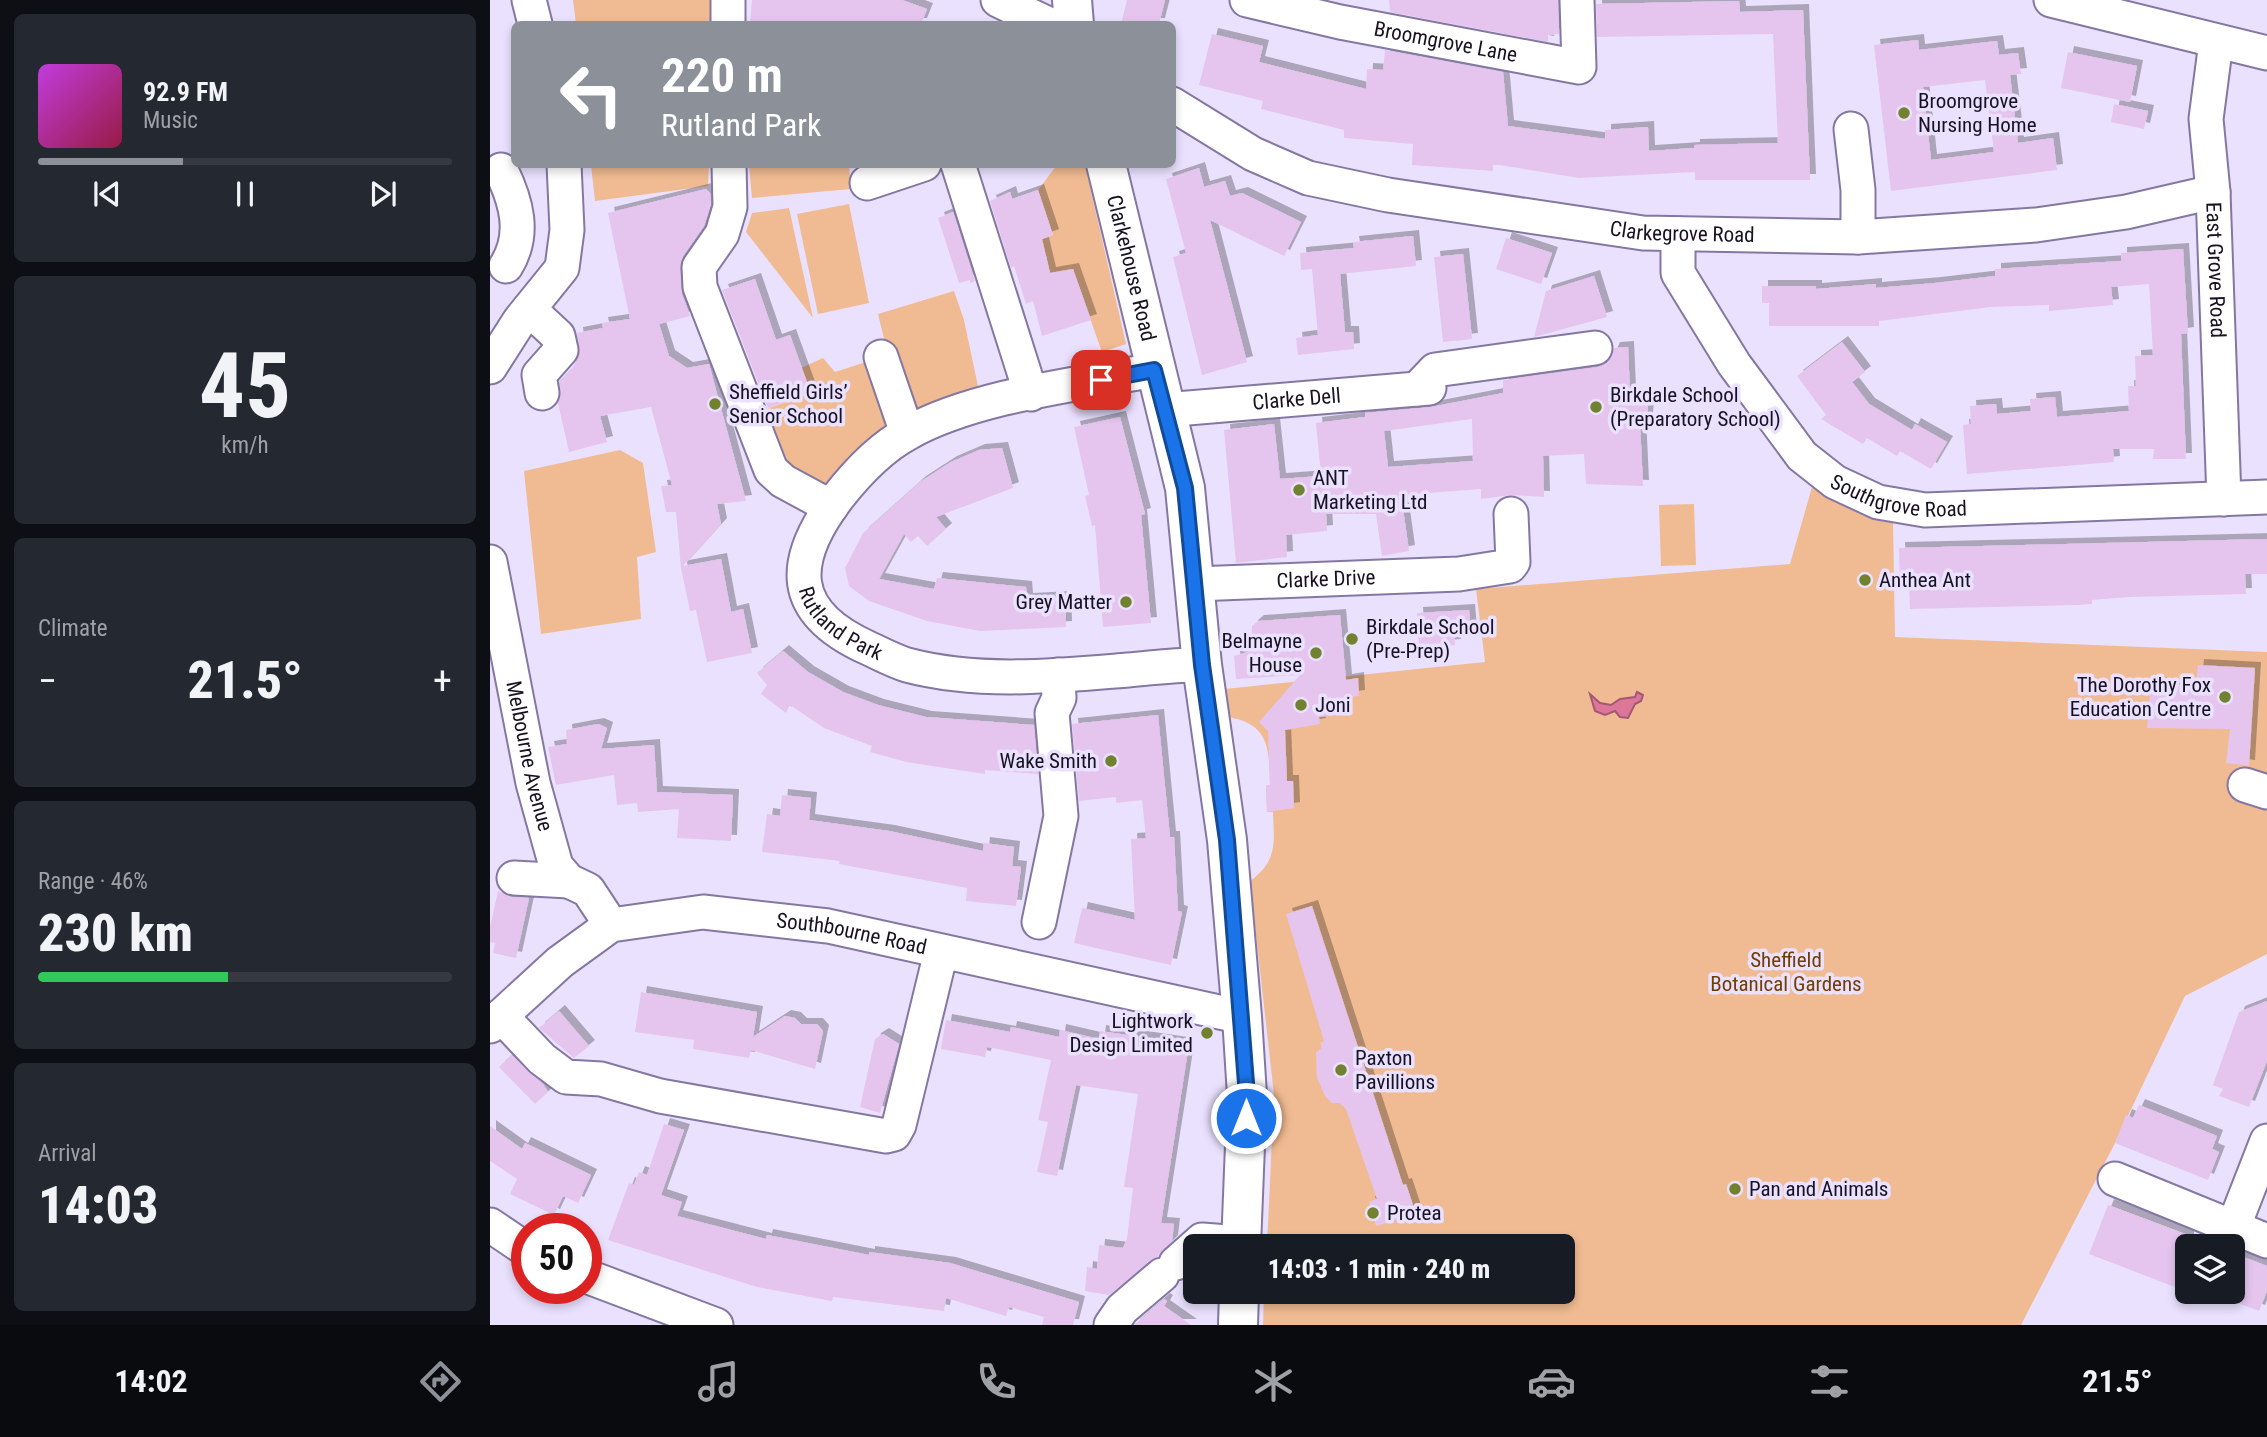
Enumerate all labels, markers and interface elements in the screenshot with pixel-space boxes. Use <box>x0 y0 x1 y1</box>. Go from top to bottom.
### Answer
street label: Broomgrove Lane <box>1372 17 1519 67</box>
text: 220 m <box>661 47 783 104</box>
icon: left <box>546 49 637 140</box>
text: 92.9 FM <box>143 77 228 107</box>
place label: Broomgrove Nursing Home <box>1918 89 2037 137</box>
marker: Broomgrove Nursing Home <box>1896 105 1912 121</box>
text: Rutland Park <box>661 106 821 144</box>
text: Music <box>143 107 198 134</box>
icon: previous <box>88 175 126 213</box>
icon: pause <box>226 175 264 213</box>
icon: next <box>364 175 402 213</box>
street label: Clarkehouse Road <box>1102 192 1161 343</box>
street label: East Grove Road <box>2201 202 2230 338</box>
street label: Clarkegrove Road <box>1608 216 1755 247</box>
text: 45 <box>199 333 291 439</box>
pin <box>1071 350 1131 410</box>
icon: arrive <box>1082 361 1120 399</box>
place label: Sheffield Girls’ Senior School <box>729 380 848 428</box>
street label: Clarke Dell <box>1251 383 1342 415</box>
place label: Birkdale School (Preparatory School) <box>1610 383 1781 431</box>
marker: Sheffield Girls’ Senior School <box>707 396 723 412</box>
marker: Birkdale School (Preparatory School) <box>1588 399 1604 415</box>
text: km/h <box>221 432 269 459</box>
place label: ANT Marketing Ltd <box>1313 466 1427 514</box>
street label: Southgrove Road <box>1827 470 1967 522</box>
marker: ANT Marketing Ltd <box>1291 482 1307 498</box>
street label: Clarke Drive <box>1276 565 1376 593</box>
place label: Anthea Ant <box>1879 568 1971 592</box>
marker: Anthea Ant <box>1857 572 1873 588</box>
street label: Rutland Park <box>794 584 887 665</box>
place label: Grey Matter <box>1016 590 1112 614</box>
marker: Grey Matter <box>1118 594 1134 610</box>
text: Climate <box>38 615 108 642</box>
place label: Birkdale School (Pre-Prep) <box>1366 615 1495 663</box>
place label: Belmayne House <box>1221 629 1302 677</box>
marker: Birkdale School (Pre-Prep) <box>1344 631 1360 647</box>
marker: Belmayne House <box>1308 645 1324 661</box>
text: 21.5° <box>187 650 303 711</box>
text: − <box>38 659 57 703</box>
text: + <box>433 659 452 703</box>
place label: The Dorothy Fox Education Centre <box>2070 673 2211 721</box>
street label: Melbourne Avenue <box>501 679 558 834</box>
marker: The Dorothy Fox Education Centre <box>2217 689 2233 705</box>
place label: Joni <box>1315 693 1351 717</box>
marker: Joni <box>1293 697 1309 713</box>
place label: Wake Smith <box>999 749 1097 773</box>
marker: Wake Smith <box>1103 753 1119 769</box>
text: Range · 46% <box>38 868 148 895</box>
text: 230 km <box>38 903 193 964</box>
street label: Southbourne Road <box>775 908 929 959</box>
park label: Sheffield Botanical Gardens <box>1710 948 1862 996</box>
place label: Lightwork Design Limited <box>1070 1009 1194 1057</box>
marker: Lightwork Design Limited <box>1199 1025 1215 1041</box>
place label: Paxton Pavillions <box>1355 1046 1435 1094</box>
marker: Paxton Pavillions <box>1333 1062 1349 1078</box>
position arrow <box>1209 1081 1283 1155</box>
text: Arrival <box>38 1140 97 1167</box>
text: 14:03 <box>38 1175 158 1236</box>
place label: Pan and Animals <box>1749 1177 1888 1201</box>
marker: Pan and Animals <box>1727 1181 1743 1197</box>
place label: Protea <box>1387 1201 1442 1225</box>
marker: Protea <box>1365 1205 1381 1221</box>
speed limit sign: 50 <box>511 1213 602 1304</box>
map controls <box>2175 1234 2245 1304</box>
button: layers <box>2175 1234 2245 1304</box>
text: 14:03 · 1 min · 240 m <box>1268 1254 1490 1284</box>
icon: directions <box>416 1357 465 1406</box>
icon: music <box>694 1357 743 1406</box>
icon: phone <box>972 1357 1021 1406</box>
icon: climate <box>1249 1357 1298 1406</box>
icon: car <box>1527 1357 1576 1406</box>
icon: filters <box>1805 1357 1854 1406</box>
text: 14:02 <box>114 1362 188 1400</box>
text: 21.5° <box>2082 1362 2153 1400</box>

